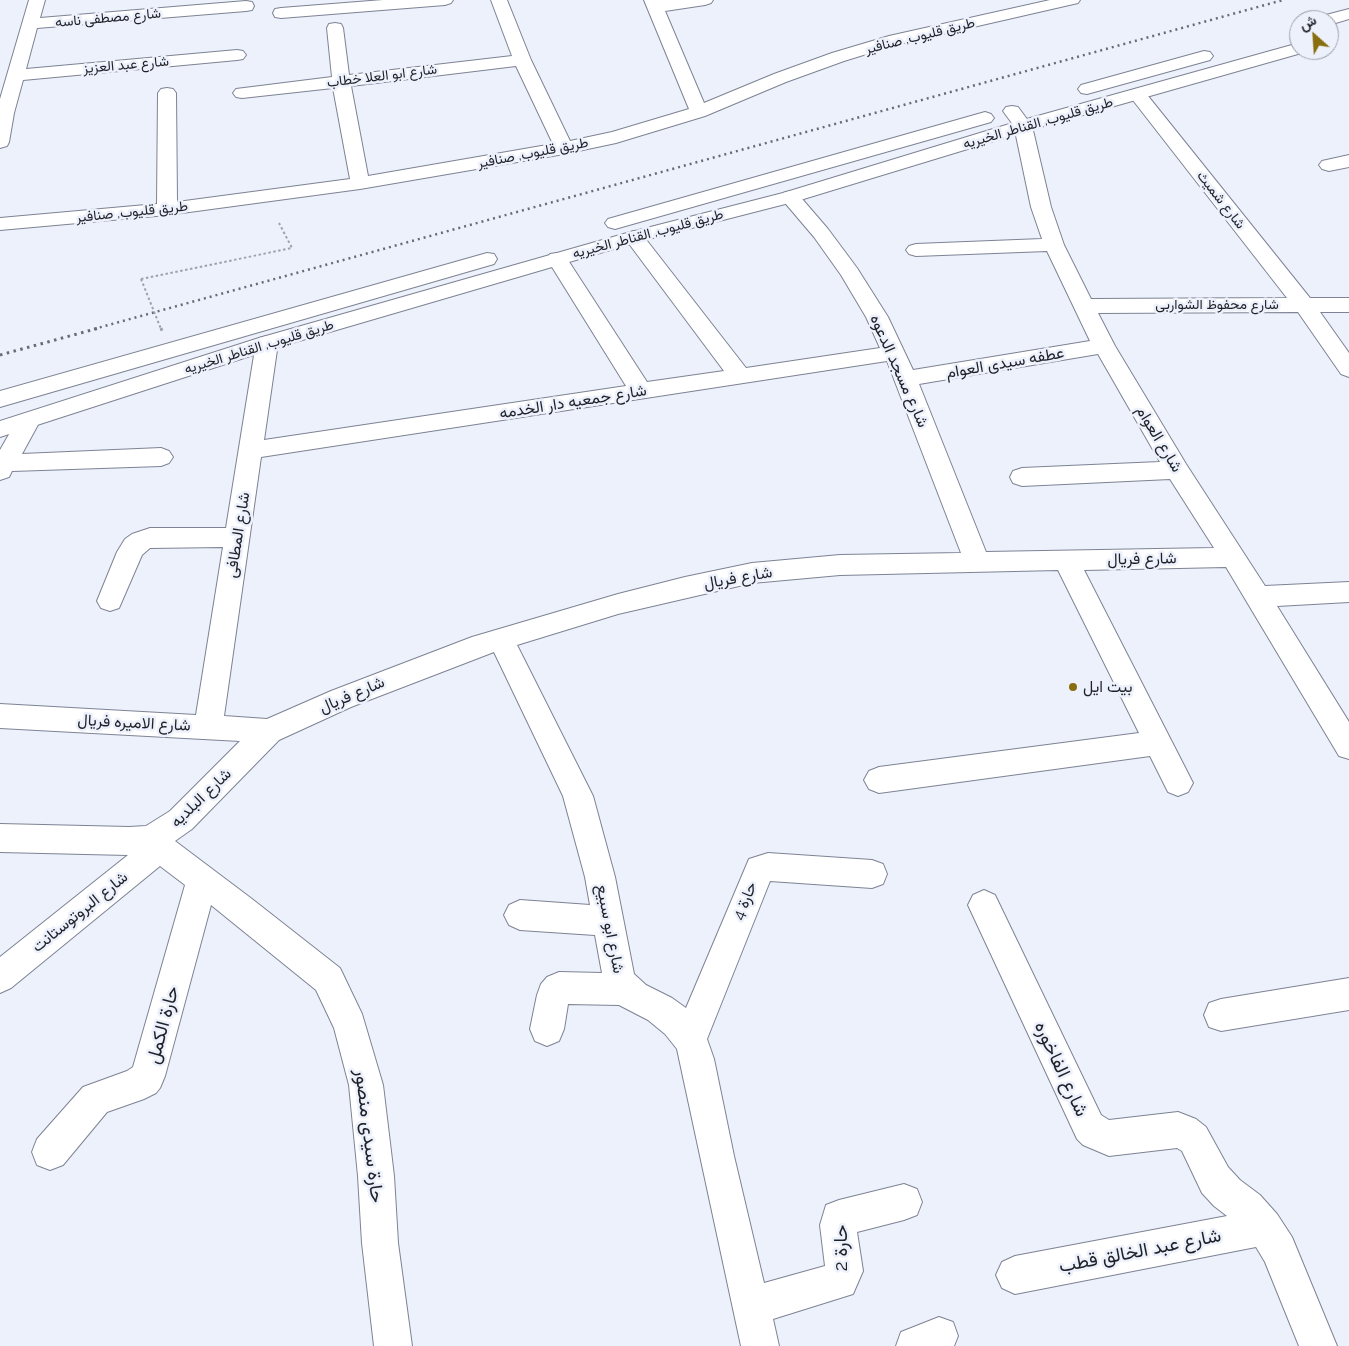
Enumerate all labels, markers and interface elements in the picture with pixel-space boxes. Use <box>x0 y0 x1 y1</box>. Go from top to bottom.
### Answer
street label: شارع مصطفى ناسه <box>54 5 162 31</box>
north arrow <box>1289 10 1339 60</box>
text: ش <box>1297 12 1319 33</box>
street label: طريق قليوب, صنافير <box>863 14 977 58</box>
street label: شارع عبد العزيز <box>83 53 169 77</box>
street label: شارع ابو العلا خطاب <box>326 61 438 91</box>
street label: طريق قليوب, القناطر الخيريه <box>961 94 1115 152</box>
street label: طريق قليوب, صنافير <box>476 134 590 172</box>
street label: شارع شميث <box>1193 168 1249 232</box>
street label: طريق قليوب, صنافير <box>75 198 189 226</box>
street label: طريق قليوب, القناطر الخيريه <box>571 206 725 262</box>
street label: شارع محفوظ الشواربى <box>1155 297 1279 313</box>
street label: شارع مسجد الدعوه <box>866 312 932 430</box>
street label: طريق قليوب, القناطر الخيريه <box>182 316 336 378</box>
street label: عطفه سيدى العوام <box>944 343 1066 383</box>
street label: شارع جمعيه دار الخدمه <box>498 381 648 423</box>
street label: شارع العوام <box>1132 402 1186 476</box>
street label: شارع المطافى <box>222 491 254 579</box>
street label: شارع فريال <box>1107 549 1177 569</box>
street label: شارع فريال <box>702 563 774 593</box>
street label: شارع فريال <box>316 673 388 717</box>
place label: بيت ايل <box>1083 677 1132 697</box>
marker: بيت ايل <box>1067 681 1079 693</box>
street label: شارع الاميره فريال <box>77 710 191 736</box>
street label: شارع البلديه <box>167 764 235 832</box>
street label: شارع البروتوستانت <box>28 868 132 956</box>
street label: حارة 4 <box>729 879 761 923</box>
street label: شارع ابو سبيع <box>592 883 628 975</box>
street label: حارة الكمل <box>142 984 184 1066</box>
street label: شارع الفاخوره <box>1029 1018 1093 1120</box>
street label: حارة سيدى منصور <box>349 1068 389 1204</box>
street label: شارع عبد الخالق قطب <box>1057 1224 1223 1278</box>
street label: حارة 2 <box>830 1225 852 1271</box>

